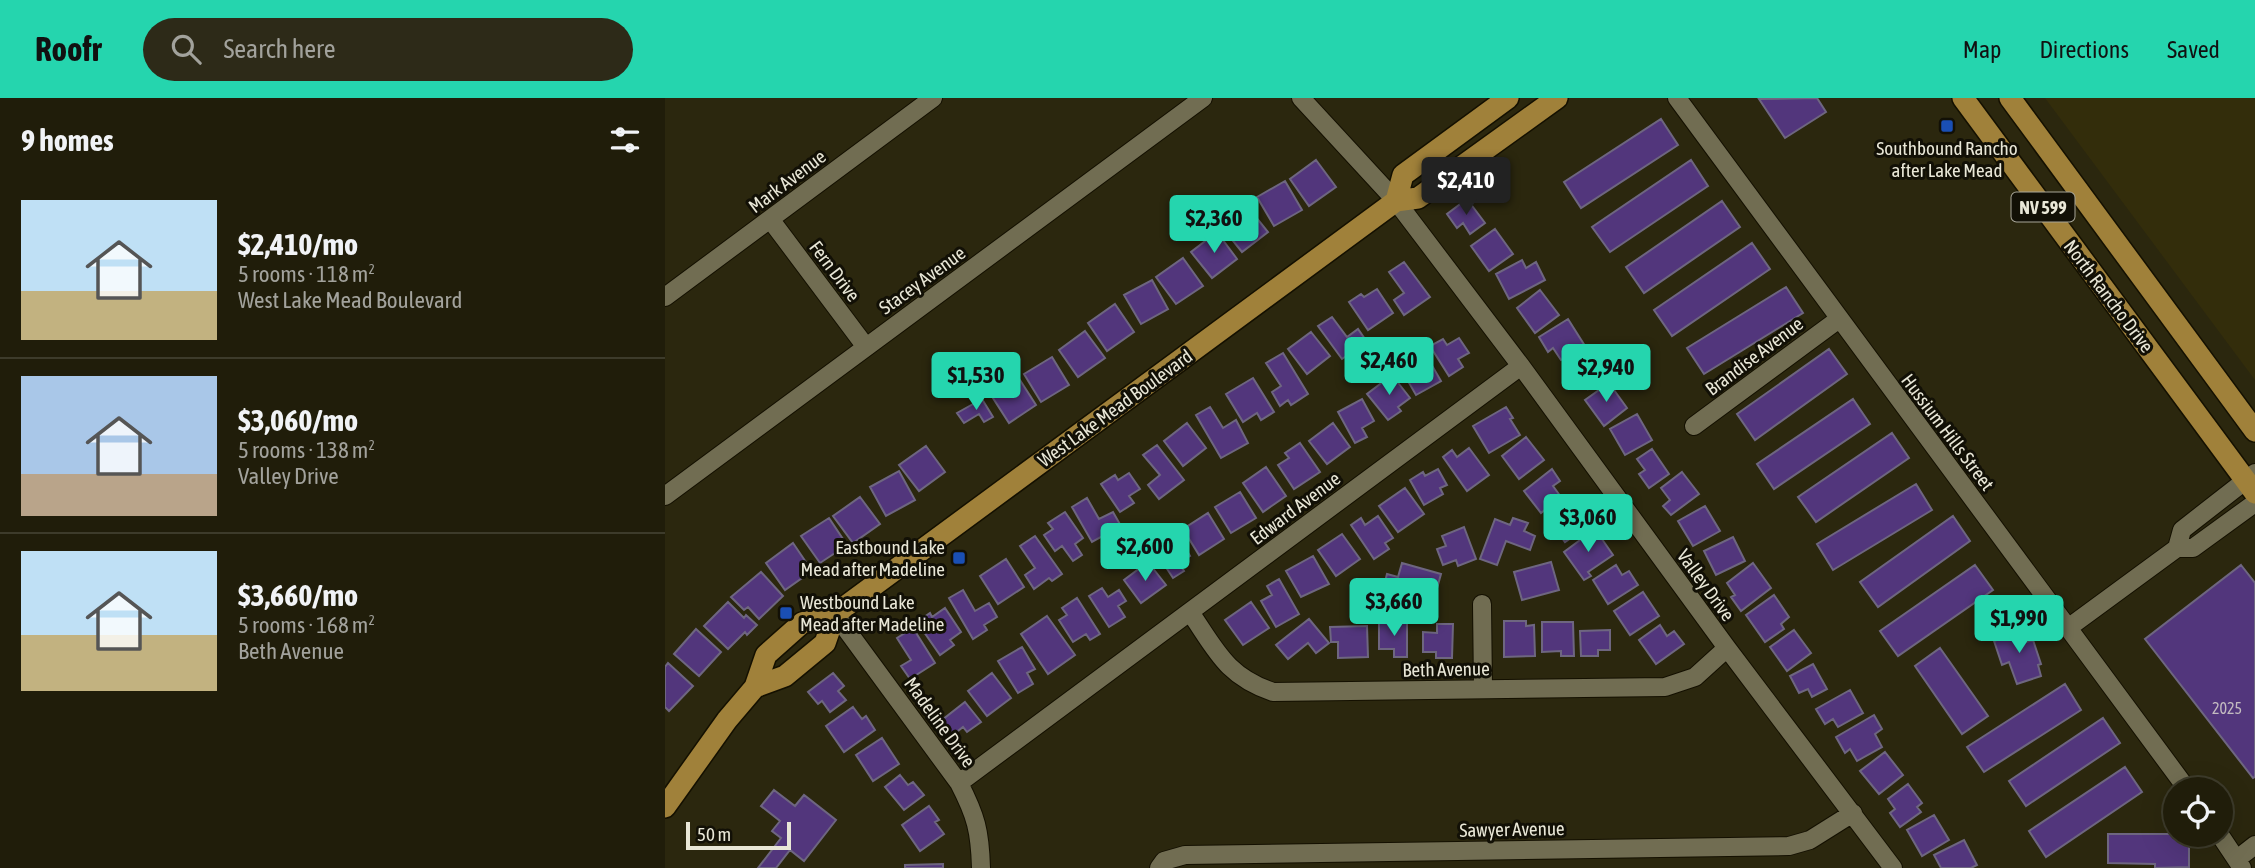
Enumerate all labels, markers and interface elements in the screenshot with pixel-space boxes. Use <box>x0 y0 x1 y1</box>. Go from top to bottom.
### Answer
search box <box>143 18 633 81</box>
text: Roofr <box>35 30 101 68</box>
icon: search <box>167 30 205 68</box>
text: Search here <box>223 34 336 64</box>
text: Map <box>1963 36 2001 63</box>
text: Directions <box>2039 36 2129 63</box>
text: Saved <box>2167 36 2220 63</box>
marker: Southbound Rancho after Lake Mead <box>1939 118 1955 134</box>
icon: filters <box>606 121 644 159</box>
text: 9 homes <box>21 123 114 157</box>
place label: Southbound Rancho after Lake Mead <box>1876 137 2018 181</box>
street label: Mark Avenue <box>744 145 830 217</box>
pin: $2,410 <box>1409 158 1523 217</box>
text: $2,410 <box>1438 167 1495 193</box>
road number: NV 599 <box>2011 192 2075 222</box>
pin: $2,360 <box>1157 195 1271 255</box>
text: $2,360 <box>1186 205 1243 231</box>
text: $2,410/mo <box>238 227 358 261</box>
icon: home <box>77 228 161 312</box>
street label: North Rancho Drive <box>2060 235 2158 357</box>
street label: Fern Drive <box>805 236 865 306</box>
street label: Stacey Avenue <box>875 241 969 319</box>
text: 5 rooms · 118 m² <box>238 261 375 287</box>
text: West Lake Mead Boulevard <box>238 287 462 313</box>
street label: Brandise Avenue <box>1701 312 1807 400</box>
pin: $2,460 <box>1332 338 1446 397</box>
pin: $2,940 <box>1549 344 1663 404</box>
street label: West Lake Mead Boulevard <box>1034 345 1196 471</box>
text: $2,460 <box>1361 347 1418 373</box>
pin: $1,530 <box>919 352 1033 412</box>
text: $2,940 <box>1578 354 1635 380</box>
text: $1,530 <box>948 362 1005 388</box>
street label: Hussium Hills Street <box>1897 370 1999 494</box>
text: $3,060/mo <box>238 403 358 437</box>
icon: home <box>77 404 161 488</box>
text: 5 rooms · 138 m² <box>238 437 375 463</box>
text: Valley Drive <box>238 463 339 489</box>
street label: Edward Avenue <box>1246 467 1344 549</box>
pin: $3,060 <box>1531 494 1645 554</box>
text: $3,060 <box>1560 504 1617 530</box>
pin: $2,600 <box>1088 524 1202 583</box>
text: $2,600 <box>1117 533 1174 559</box>
place label: Eastbound Lake Mead after Madeline <box>801 536 945 580</box>
street label: Valley Drive <box>1673 545 1739 625</box>
marker: Eastbound Lake Mead after Madeline <box>951 550 967 566</box>
text: $3,660/mo <box>238 578 358 612</box>
pin: $3,660 <box>1337 578 1451 638</box>
icon: home <box>77 579 161 663</box>
text: $3,660 <box>1366 588 1423 614</box>
place label: Westbound Lake Mead after Madeline <box>800 591 944 635</box>
pin: $1,990 <box>1962 596 2076 655</box>
marker: Westbound Lake Mead after Madeline <box>778 605 794 621</box>
text: $1,990 <box>1991 605 2048 631</box>
text: 5 rooms · 168 m² <box>238 612 375 638</box>
text: Beth Avenue <box>238 638 344 664</box>
street label: Beth Avenue <box>1402 657 1490 681</box>
street label: Madeline Drive <box>900 673 980 771</box>
house number: 2025 <box>2212 699 2242 717</box>
map controls <box>2163 777 2233 847</box>
button: locate <box>2163 777 2233 847</box>
street label: Sawyer Avenue <box>1459 817 1565 841</box>
scale bar <box>686 819 791 851</box>
text: 50 m <box>697 823 731 845</box>

